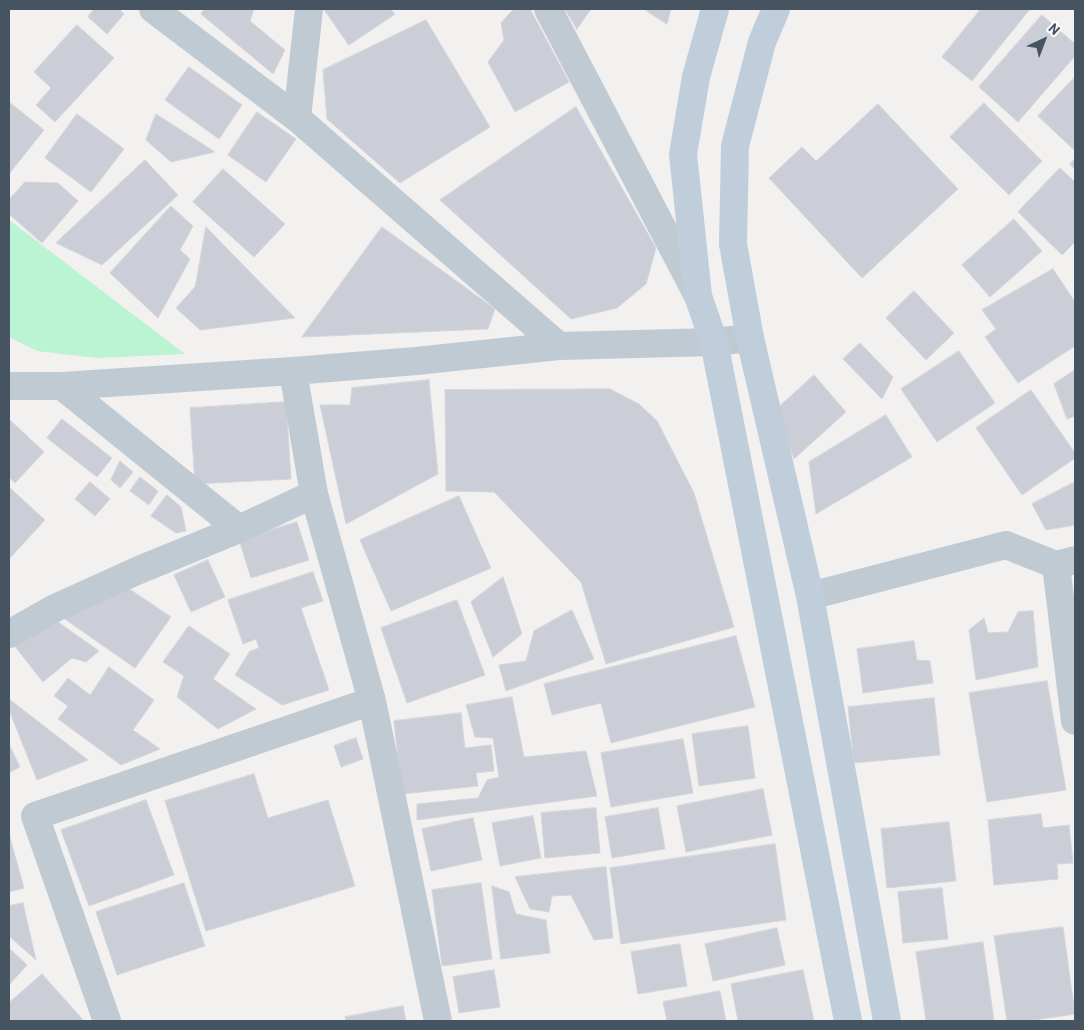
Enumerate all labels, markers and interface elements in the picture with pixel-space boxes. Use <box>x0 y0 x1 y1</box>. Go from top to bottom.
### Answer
north arrow <box>1019 15 1069 65</box>
text: N <box>1045 19 1064 38</box>

